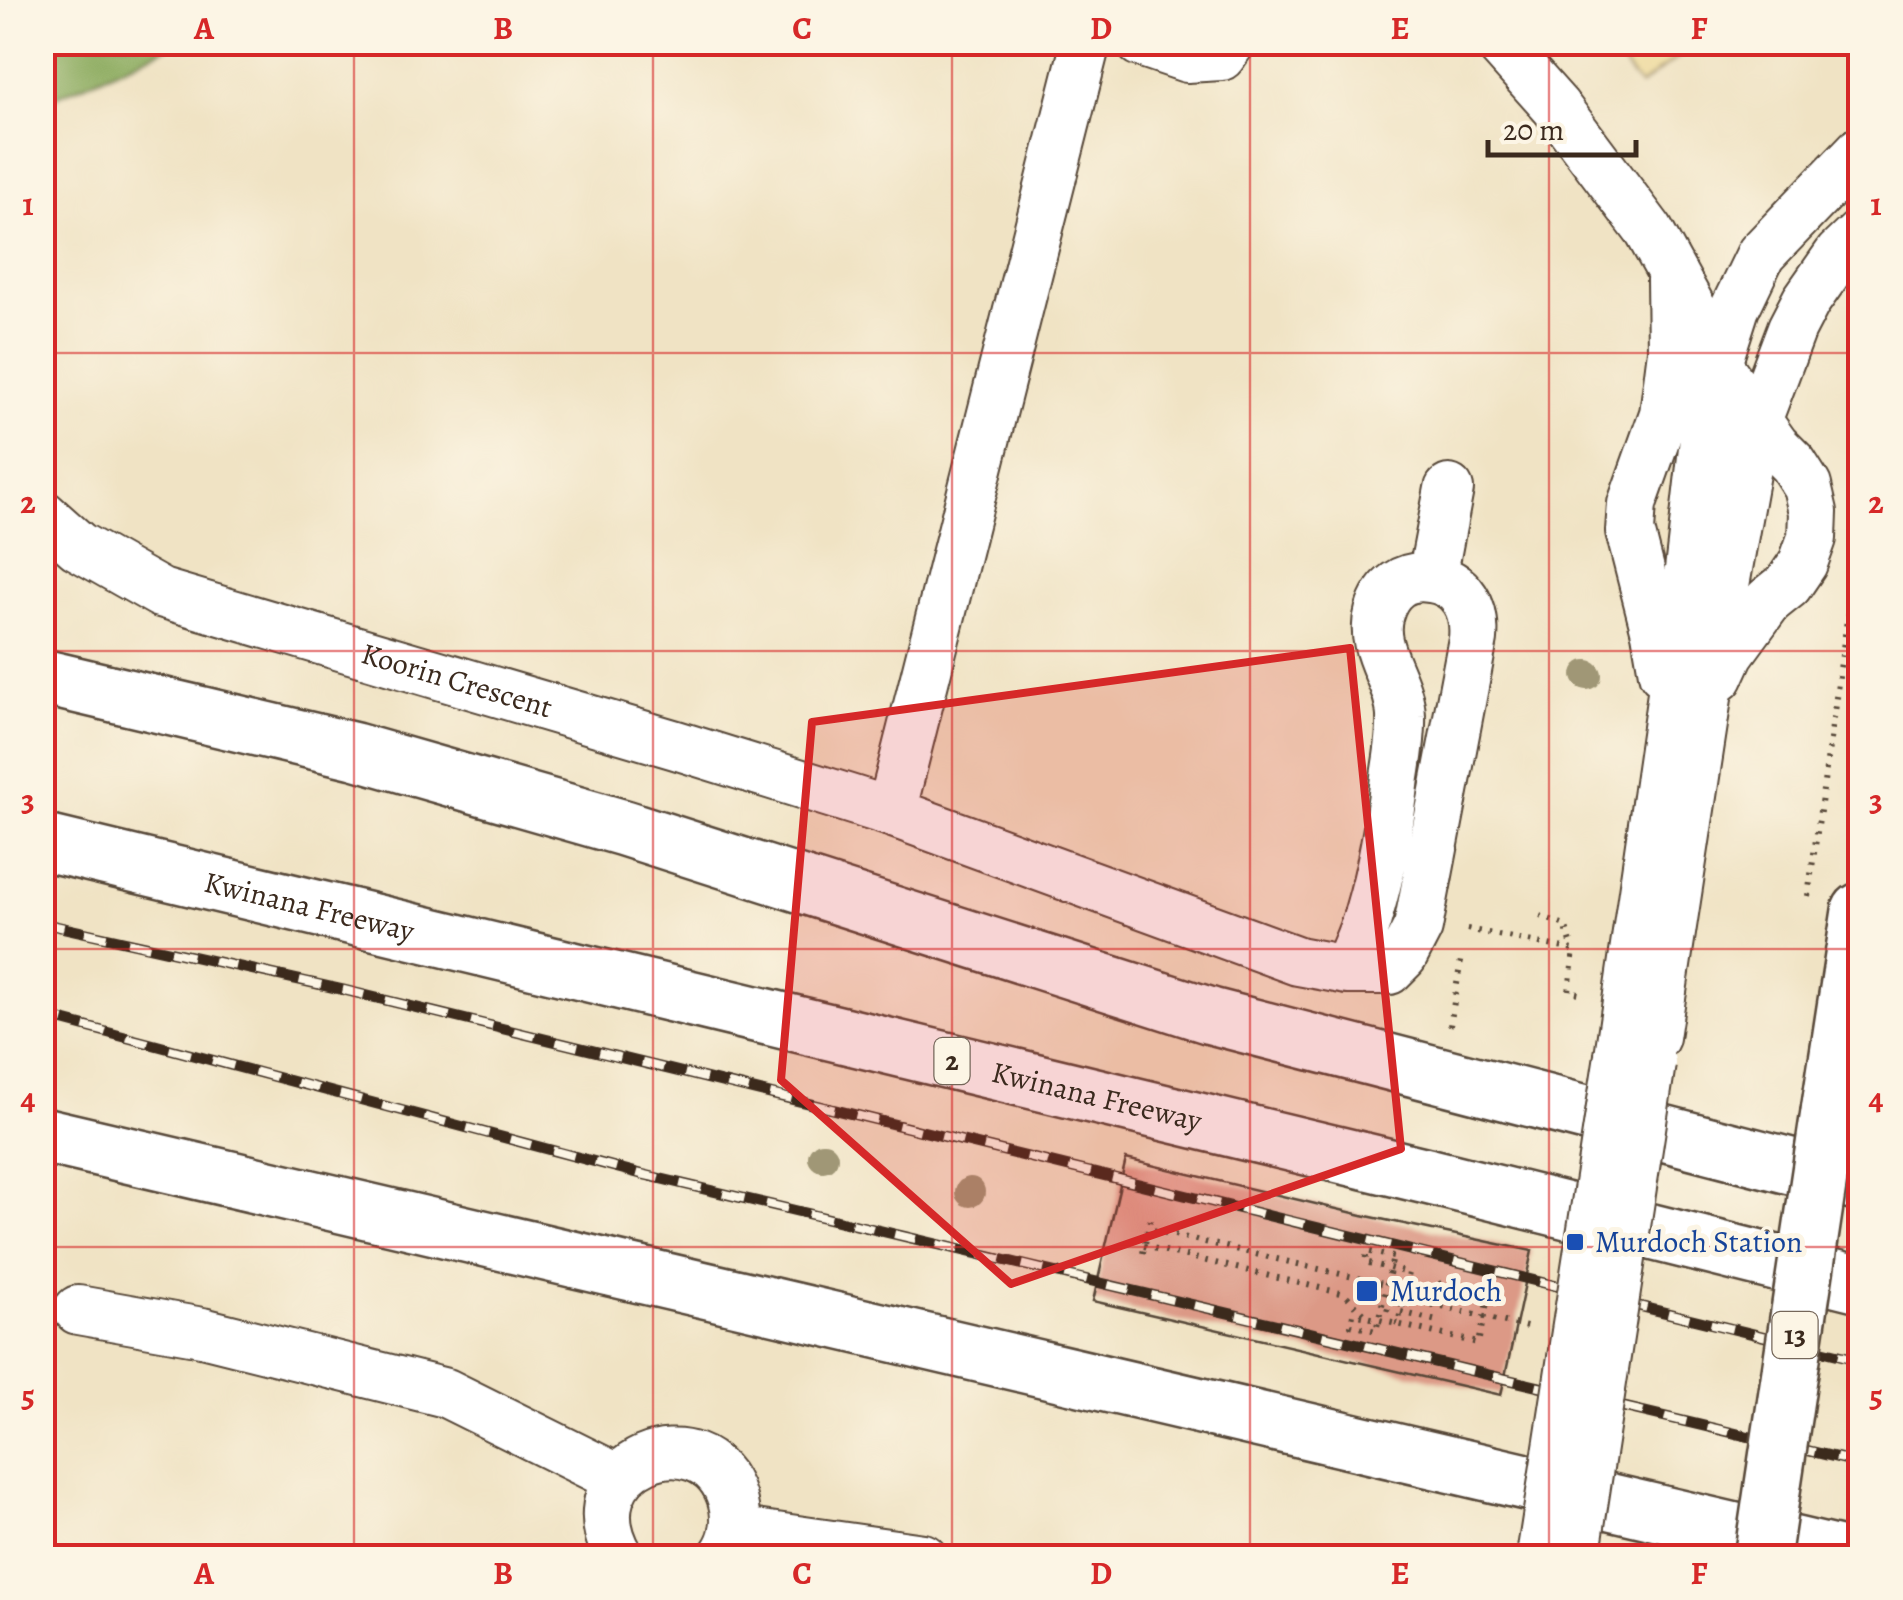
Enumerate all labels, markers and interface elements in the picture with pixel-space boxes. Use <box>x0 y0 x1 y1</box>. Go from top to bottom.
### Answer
text: A <box>193 6 215 50</box>
text: B <box>493 6 513 50</box>
text: C <box>792 6 812 50</box>
text: D <box>1090 6 1112 50</box>
text: E <box>1390 6 1410 50</box>
text: F <box>1691 6 1708 50</box>
scale bar <box>1488 95 1636 157</box>
text: 20 m <box>1503 110 1564 150</box>
text: 1 <box>22 182 34 226</box>
text: 1 <box>1870 182 1882 226</box>
text: 2 <box>20 480 36 524</box>
text: 2 <box>1868 480 1884 524</box>
street label: Koorin Crescent <box>357 633 557 727</box>
text: 3 <box>21 778 35 822</box>
text: 3 <box>1869 778 1883 822</box>
street label: Kwinana Freeway <box>200 862 419 951</box>
road number: 2 <box>934 1038 970 1084</box>
street label: Kwinana Freeway <box>988 1052 1206 1141</box>
text: 4 <box>20 1076 36 1120</box>
text: 4 <box>1868 1076 1884 1120</box>
place label: Murdoch Station <box>1595 1222 1802 1262</box>
marker: Murdoch Station <box>1564 1231 1586 1253</box>
place label: Murdoch <box>1390 1271 1502 1311</box>
marker: Murdoch <box>1354 1278 1380 1304</box>
road number: 13 <box>1772 1312 1818 1358</box>
text: 5 <box>21 1374 35 1418</box>
text: 5 <box>1869 1374 1883 1418</box>
text: A <box>193 1551 215 1595</box>
text: B <box>493 1551 513 1595</box>
text: C <box>792 1551 812 1595</box>
text: D <box>1090 1551 1112 1595</box>
text: E <box>1390 1551 1410 1595</box>
text: F <box>1691 1551 1708 1595</box>

